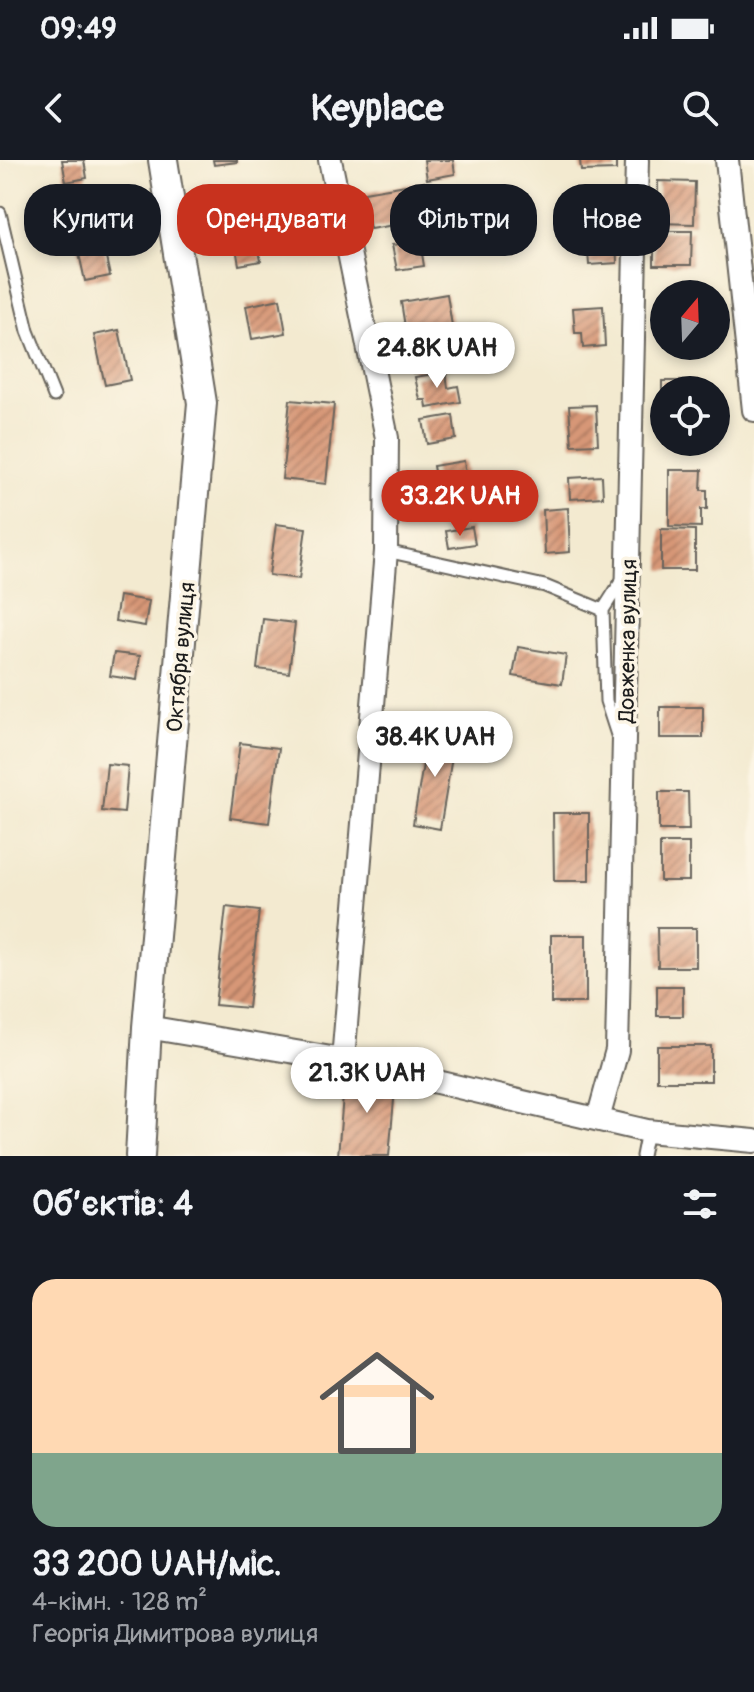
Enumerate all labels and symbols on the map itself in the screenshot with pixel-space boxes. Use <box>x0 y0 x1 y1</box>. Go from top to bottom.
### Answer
north arrow <box>650 280 730 360</box>
pin: 24.8K UAH <box>345 322 529 390</box>
pin: 33.2K UAH <box>368 470 552 538</box>
street label: Довженка вулиця <box>613 559 643 724</box>
street label: Октября вулиця <box>160 581 202 733</box>
pin: 38.4K UAH <box>343 711 527 779</box>
pin: 21.3K UAH <box>275 1047 459 1115</box>

